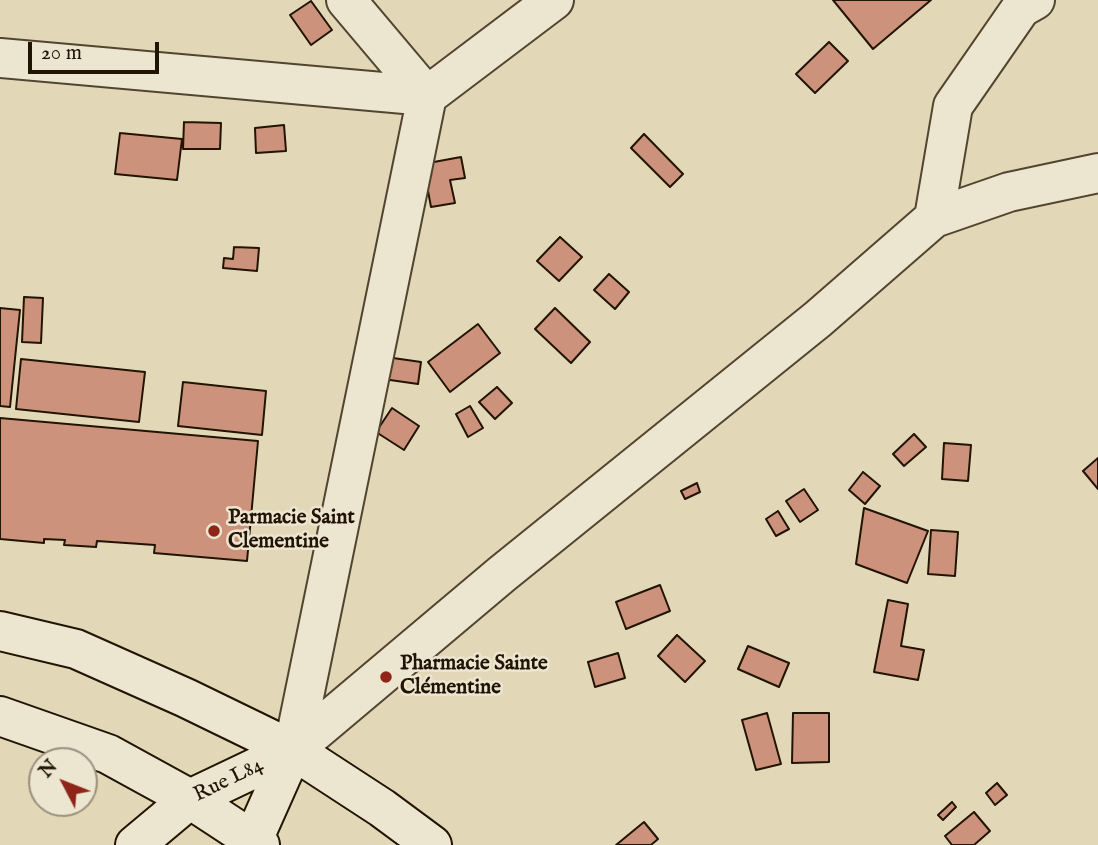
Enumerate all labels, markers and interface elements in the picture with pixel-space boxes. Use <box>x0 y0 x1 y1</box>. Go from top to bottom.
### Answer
scale bar <box>32 28 163 72</box>
text: 20 m <box>41 40 82 67</box>
place label: Parmacie Saint Clementine <box>228 506 355 556</box>
marker: Parmacie Saint Clementine <box>206 523 222 539</box>
place label: Pharmacie Sainte Clémentine <box>400 652 548 702</box>
marker: Pharmacie Sainte Clémentine <box>378 669 394 685</box>
north arrow <box>28 747 98 817</box>
street label: Rue L84 <box>190 753 268 809</box>
text: N <box>34 755 63 783</box>

